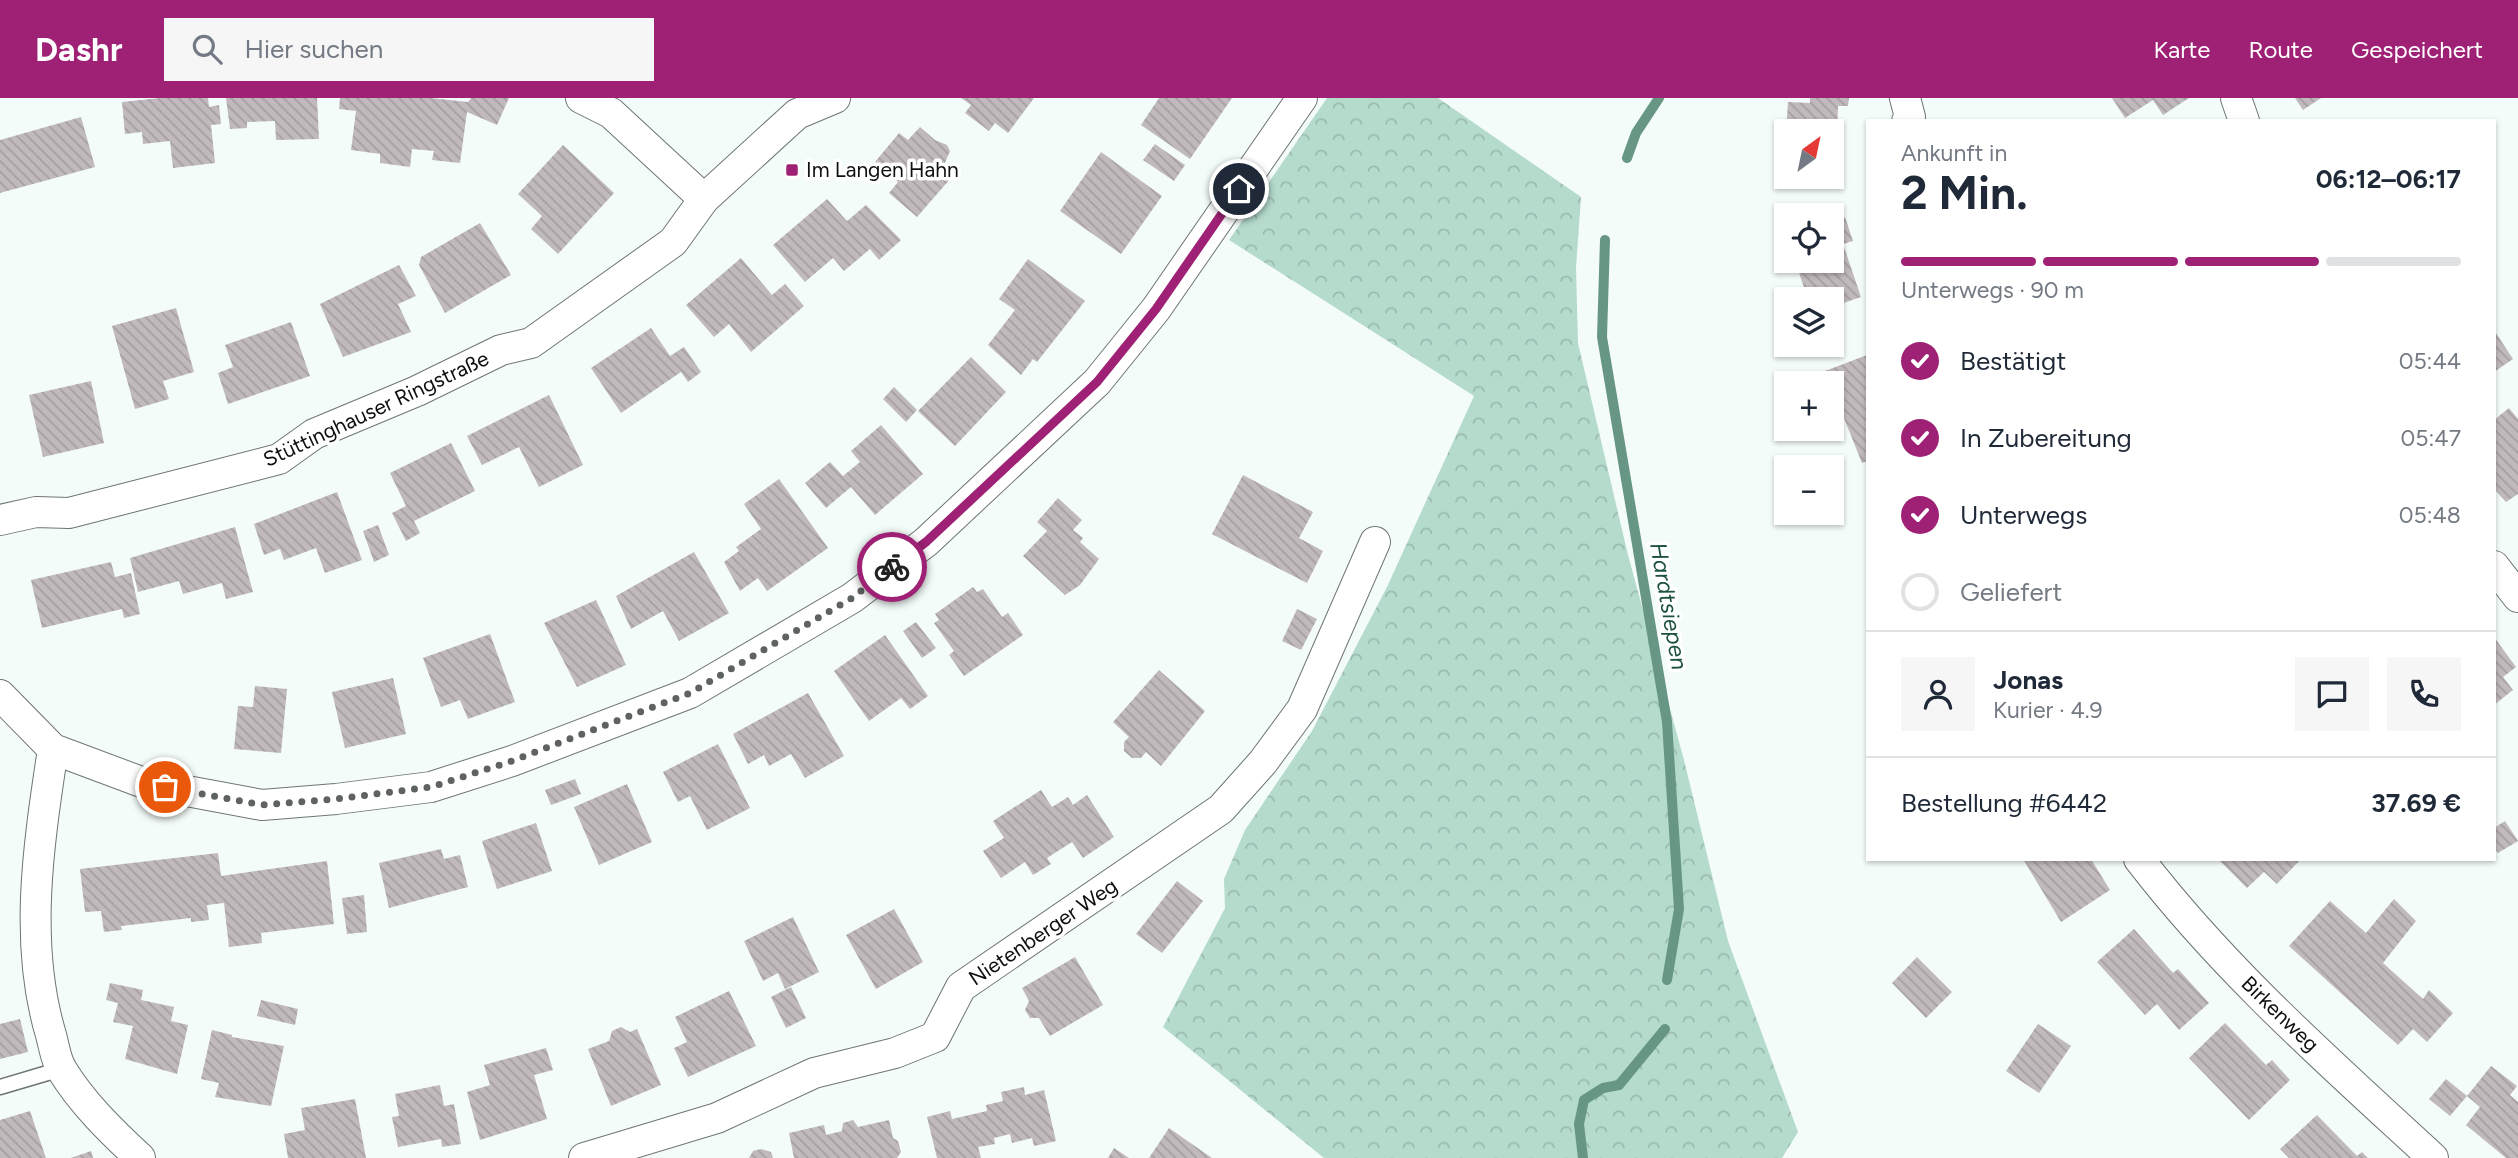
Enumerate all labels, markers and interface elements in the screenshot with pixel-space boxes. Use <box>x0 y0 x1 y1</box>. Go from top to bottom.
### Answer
search box <box>164 18 654 81</box>
text: Dashr <box>35 30 122 69</box>
icon: search <box>188 30 226 68</box>
text: Hier suchen <box>244 33 383 65</box>
text: Karte <box>2154 35 2210 64</box>
text: Route <box>2248 35 2313 64</box>
text: Gespeichert <box>2351 35 2483 64</box>
north arrow <box>1774 119 1844 189</box>
map controls <box>1774 119 1844 525</box>
text: Ankunft in <box>1901 139 2007 167</box>
place label: Im Langen Hahn <box>806 157 959 182</box>
pin <box>1209 159 1269 219</box>
marker: Im Langen Hahn <box>784 162 800 178</box>
text: 06:12–06:17 <box>2316 163 2461 195</box>
text: 2 Min. <box>1901 165 2028 221</box>
icon: home <box>1220 170 1258 208</box>
button: locate <box>1774 203 1844 273</box>
text: Unterwegs · 90 m <box>1901 276 2084 304</box>
button: layers <box>1774 287 1844 357</box>
icon: check <box>1901 342 1939 380</box>
street label: Stüttinghauser Ringstraße <box>259 345 493 472</box>
text: Bestätigt <box>1960 345 2066 377</box>
text: 05:44 <box>2399 347 2461 375</box>
button: + <box>1774 371 1844 441</box>
icon: check <box>1901 419 1939 457</box>
text: In Zubereitung <box>1960 422 2132 454</box>
text: 05:47 <box>2401 424 2461 452</box>
button: − <box>1774 455 1844 525</box>
icon: check <box>1901 496 1939 534</box>
text: Unterwegs <box>1960 499 2087 531</box>
text: 05:48 <box>2399 501 2461 529</box>
courier <box>857 532 927 602</box>
water label: Hardtsiepen <box>1644 540 1694 672</box>
icon: bike <box>873 548 911 586</box>
text: Geliefert <box>1960 576 2062 608</box>
button: person <box>1901 657 1975 731</box>
button: chat <box>2295 657 2369 731</box>
button: phone <box>2387 657 2461 731</box>
text: Jonas <box>1993 664 2063 696</box>
text: Kurier · 4.9 <box>1993 696 2103 724</box>
pin <box>135 757 195 817</box>
icon: bag <box>146 768 184 806</box>
text: Bestellung #6442 <box>1901 787 2107 819</box>
text: 37.69 € <box>2371 787 2461 819</box>
street label: Nietenberger Weg <box>964 873 1122 991</box>
street label: Birkenweg <box>2236 971 2324 1057</box>

